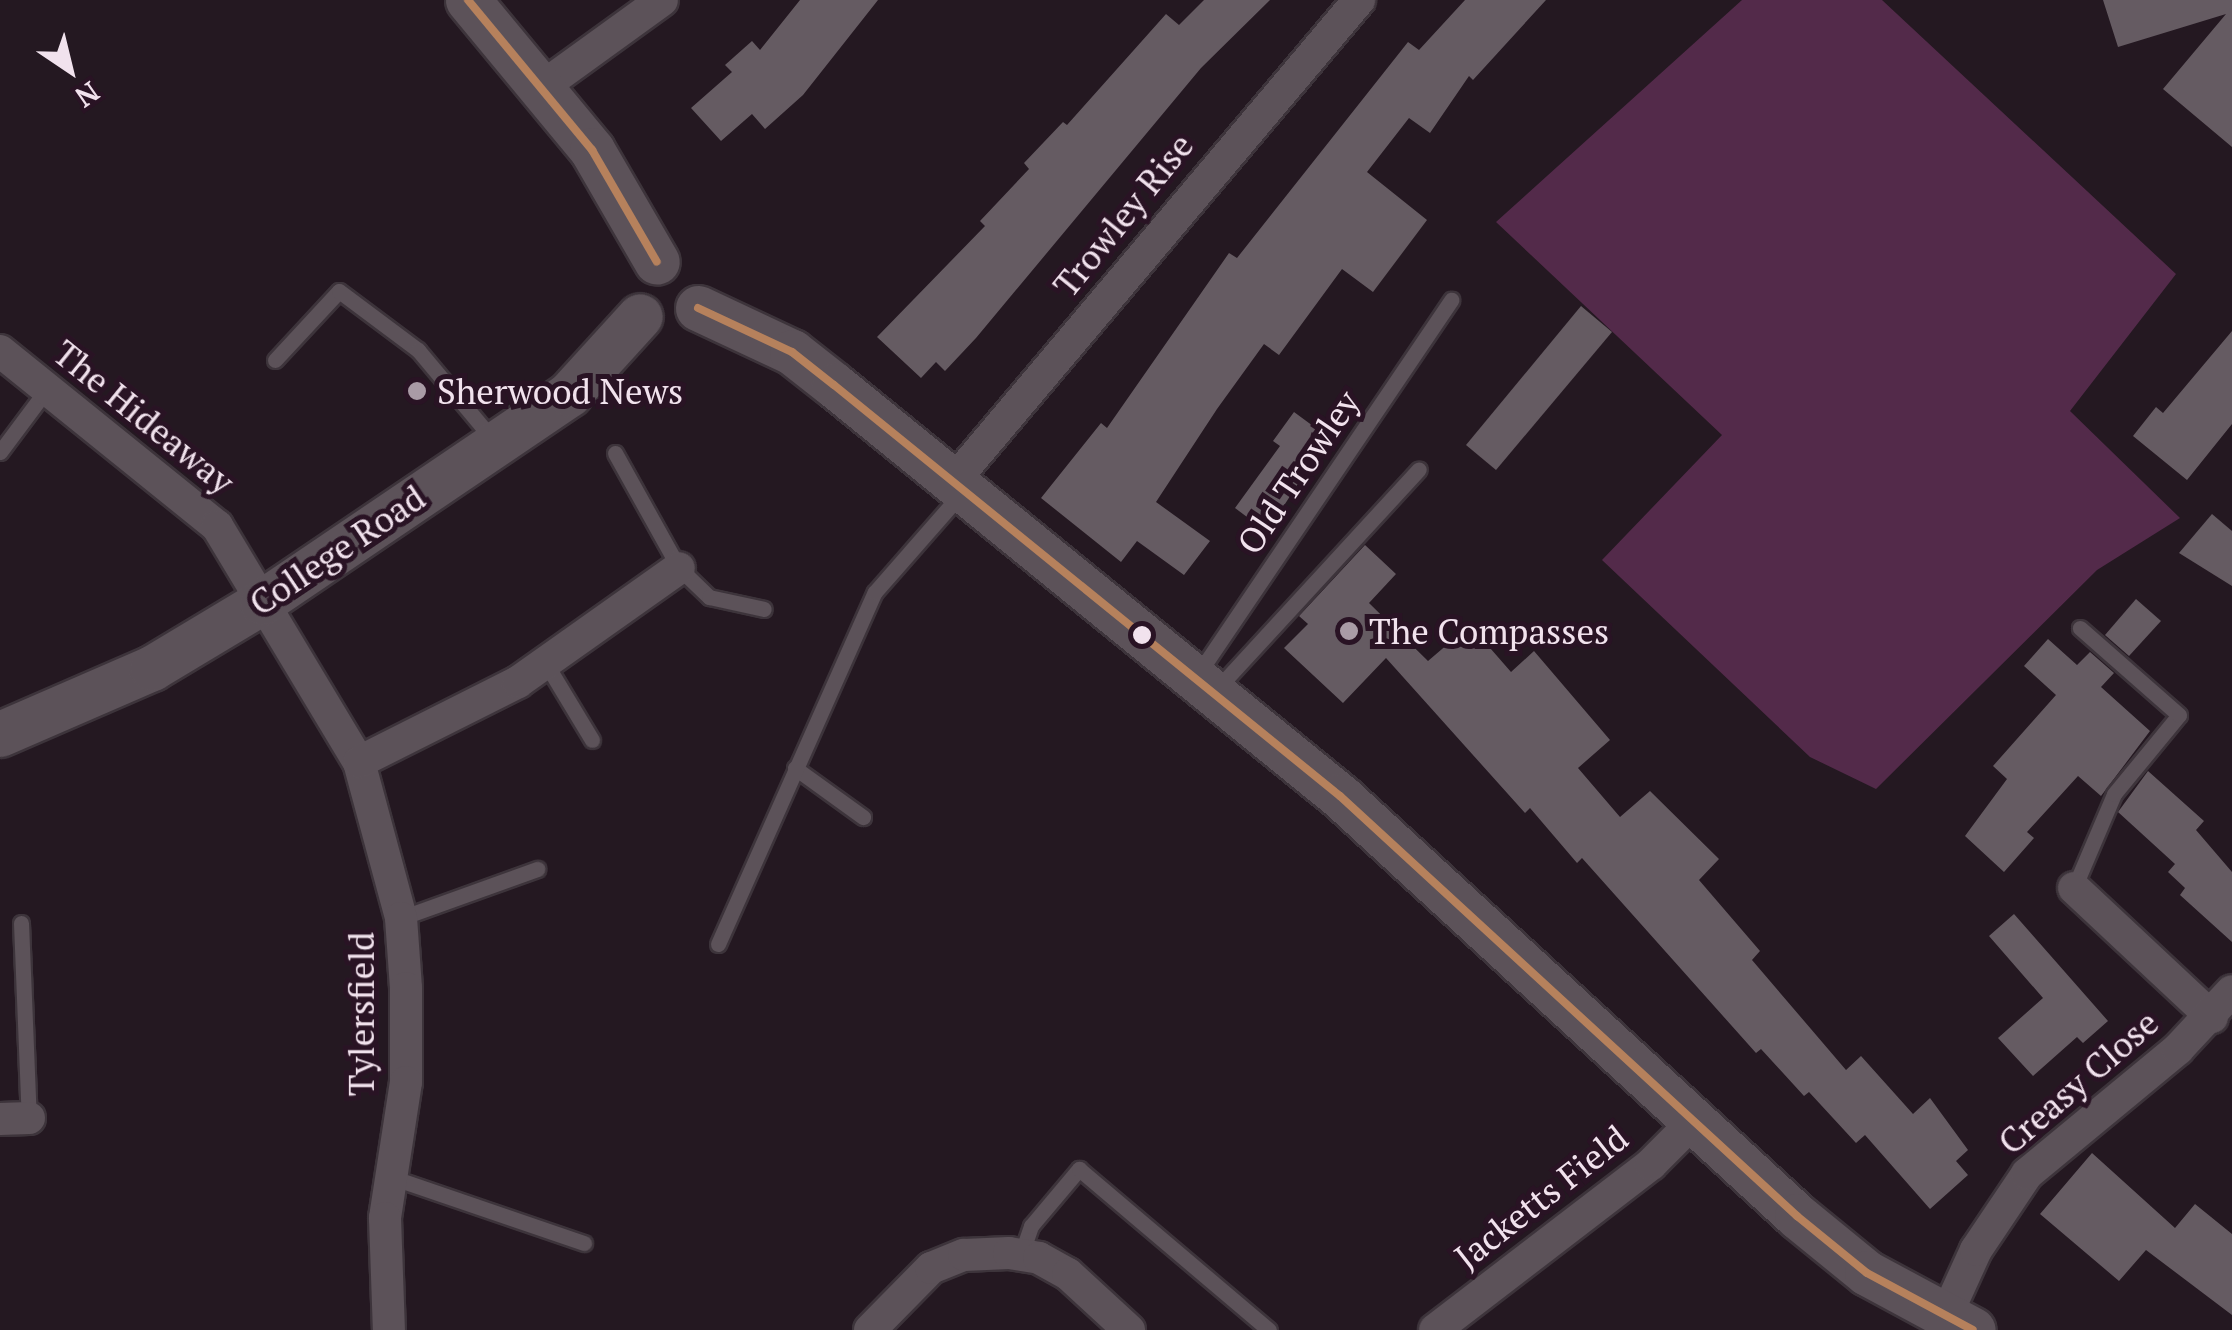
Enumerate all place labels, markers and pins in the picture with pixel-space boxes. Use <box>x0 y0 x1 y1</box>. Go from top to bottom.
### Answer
place label: Sherwood News <box>437 370 683 412</box>
marker: Sherwood News <box>406 380 428 402</box>
place label: The Compasses <box>1369 610 1609 652</box>
marker: The Compasses <box>1338 620 1360 642</box>
unlabelled marker <box>1132 625 1152 645</box>

